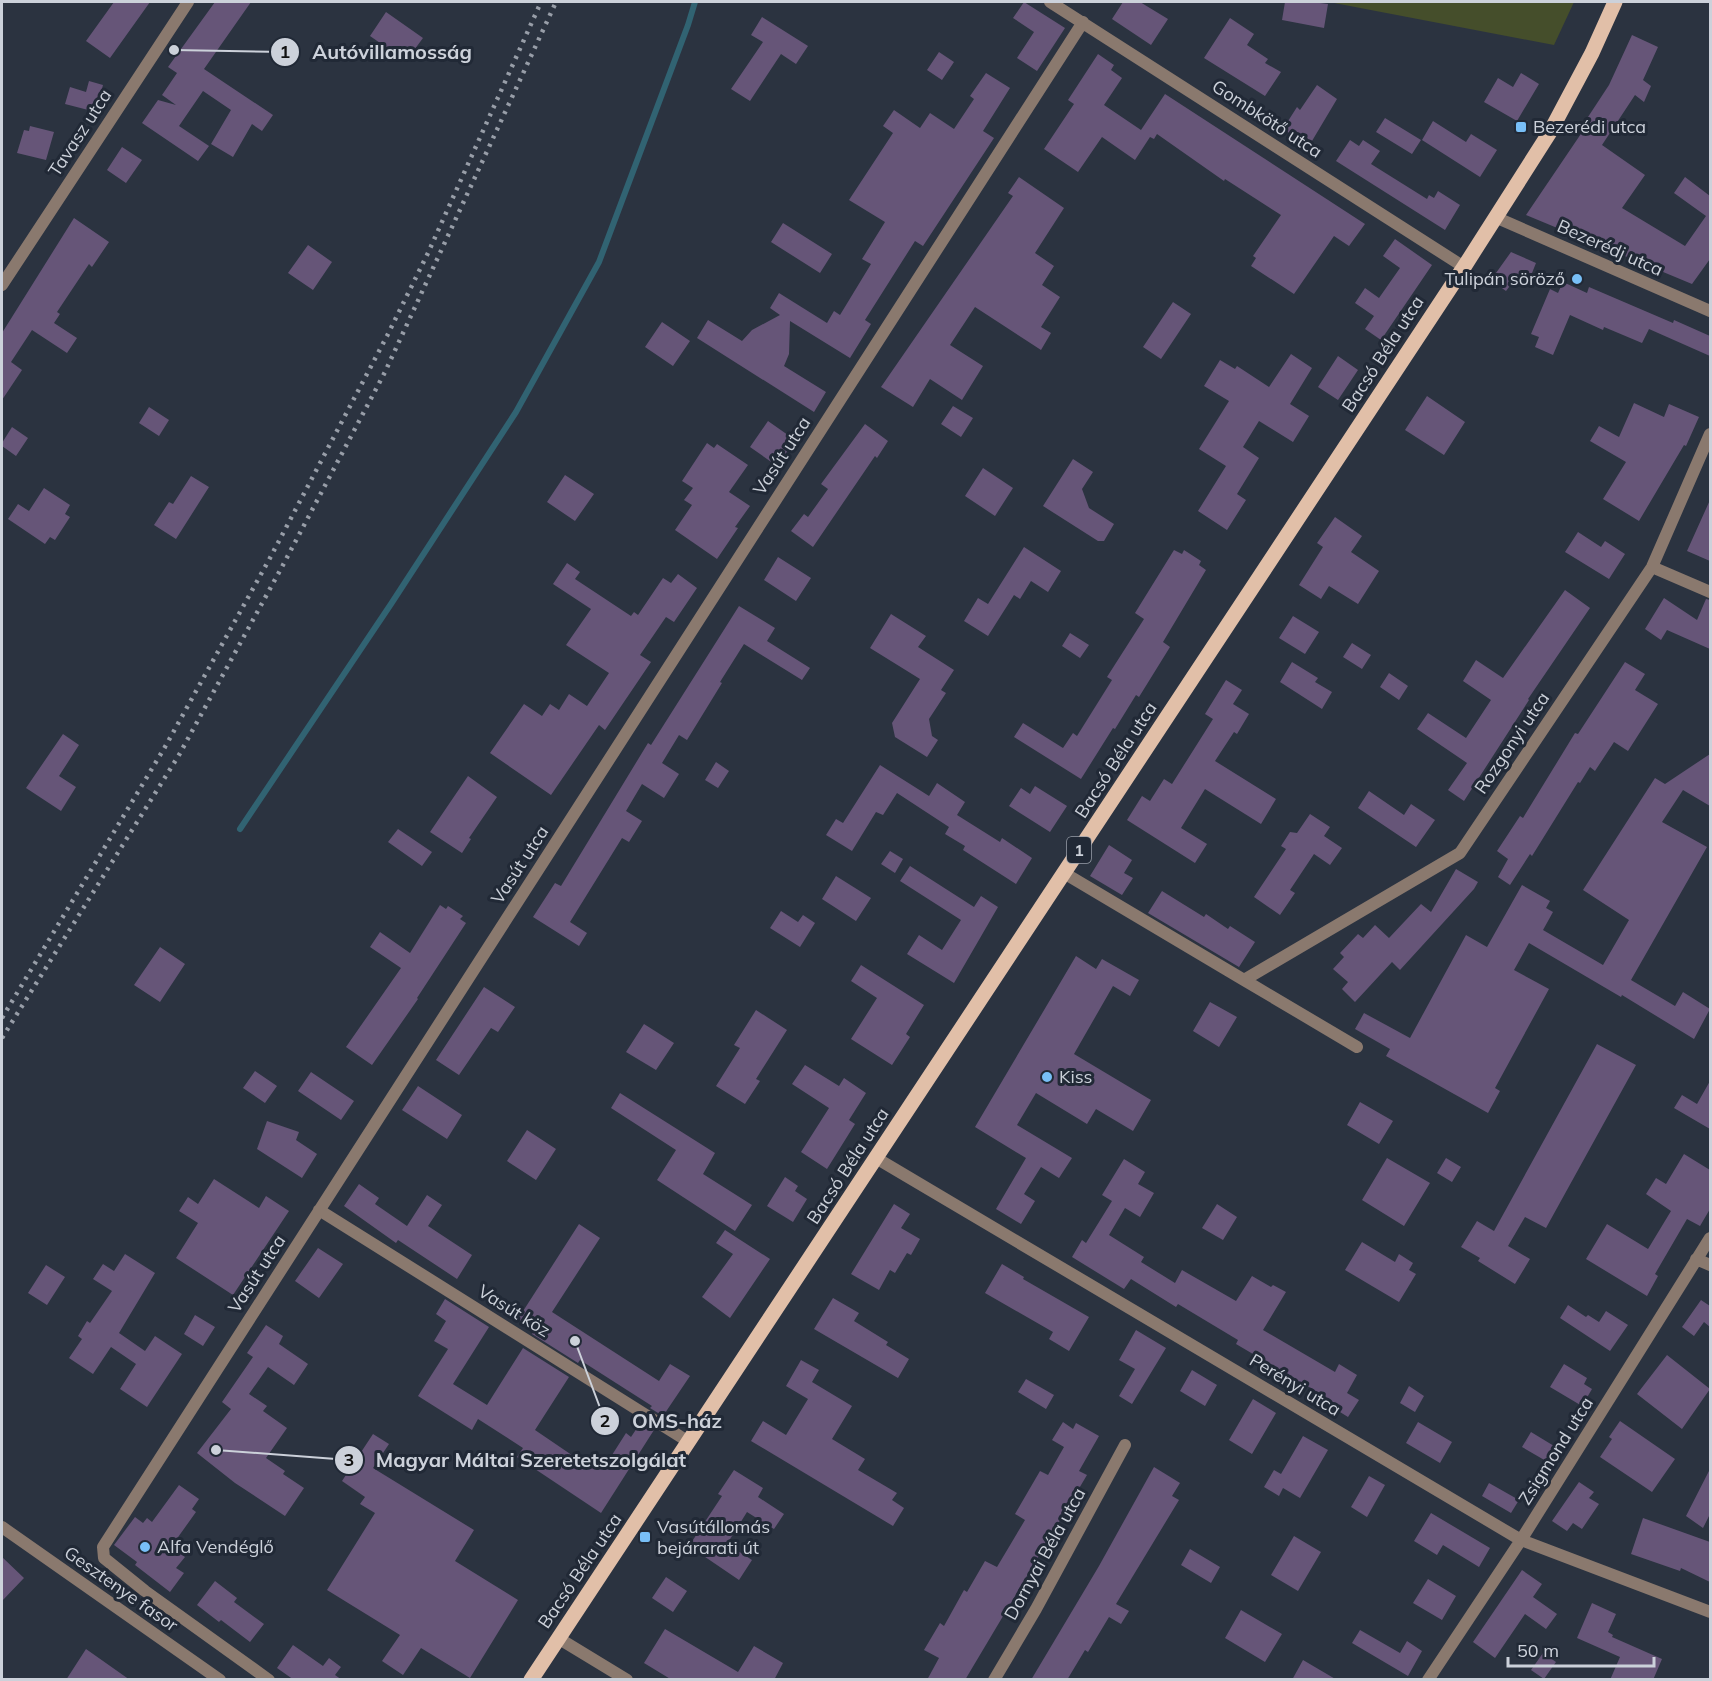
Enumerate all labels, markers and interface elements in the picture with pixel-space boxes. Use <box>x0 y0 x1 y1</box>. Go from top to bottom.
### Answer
callout: Autóvillamosság <box>270 33 483 71</box>
text: Autóvillamosság <box>312 39 472 64</box>
text: 1 <box>280 40 290 63</box>
street label: Gombkötő utca <box>1208 74 1327 163</box>
street label: Tavasz utca <box>43 85 116 181</box>
place label: Bezerédi utca <box>1533 115 1646 138</box>
marker: Bezerédi utca <box>1514 120 1528 134</box>
street label: Bezerédj utca <box>1554 214 1667 281</box>
place label: Tulipán söröző <box>1444 267 1565 290</box>
marker: Tulipán söröző <box>1570 272 1584 286</box>
street label: Bacsó Béla utca <box>1336 291 1429 416</box>
street label: Vasút utca <box>748 412 815 499</box>
street label: Rozgonyi utca <box>1469 687 1554 798</box>
street label: Bacsó Béla utca <box>1069 697 1162 822</box>
street label: Vasút utca <box>486 821 553 908</box>
road number: 1 <box>1067 837 1091 863</box>
place label: Kiss <box>1059 1065 1093 1088</box>
marker: Kiss <box>1040 1070 1054 1084</box>
street label: Bacsó Béla utca <box>801 1103 894 1228</box>
street label: Vasút utca <box>223 1230 290 1317</box>
street label: Vasút köz <box>474 1279 555 1342</box>
street label: Perényi utca <box>1245 1348 1345 1421</box>
street label: Zsigmond utca <box>1513 1392 1598 1509</box>
callout: OMS-ház <box>590 1402 734 1440</box>
text: OMS-ház <box>632 1408 722 1433</box>
text: 2 <box>600 1409 610 1432</box>
callout: Magyar Máltai Szeretetszolgálat <box>334 1441 699 1479</box>
text: Magyar Máltai Szeretetszolgálat <box>376 1447 687 1472</box>
text: 3 <box>344 1448 354 1471</box>
street label: Dornyai Béla utca <box>999 1483 1090 1624</box>
street label: Bacsó Béla utca <box>533 1509 627 1633</box>
place label: Vasútállomás bejárarati út <box>657 1515 770 1559</box>
marker: Vasútállomás bejárarati út <box>638 1530 652 1544</box>
place label: Alfa Vendéglő <box>157 1535 274 1558</box>
marker: Alfa Vendéglő <box>138 1540 152 1554</box>
street label: Gesztenye fasor <box>60 1541 183 1637</box>
scale bar <box>1508 1630 1654 1668</box>
text: 50 m <box>1517 1639 1559 1662</box>

